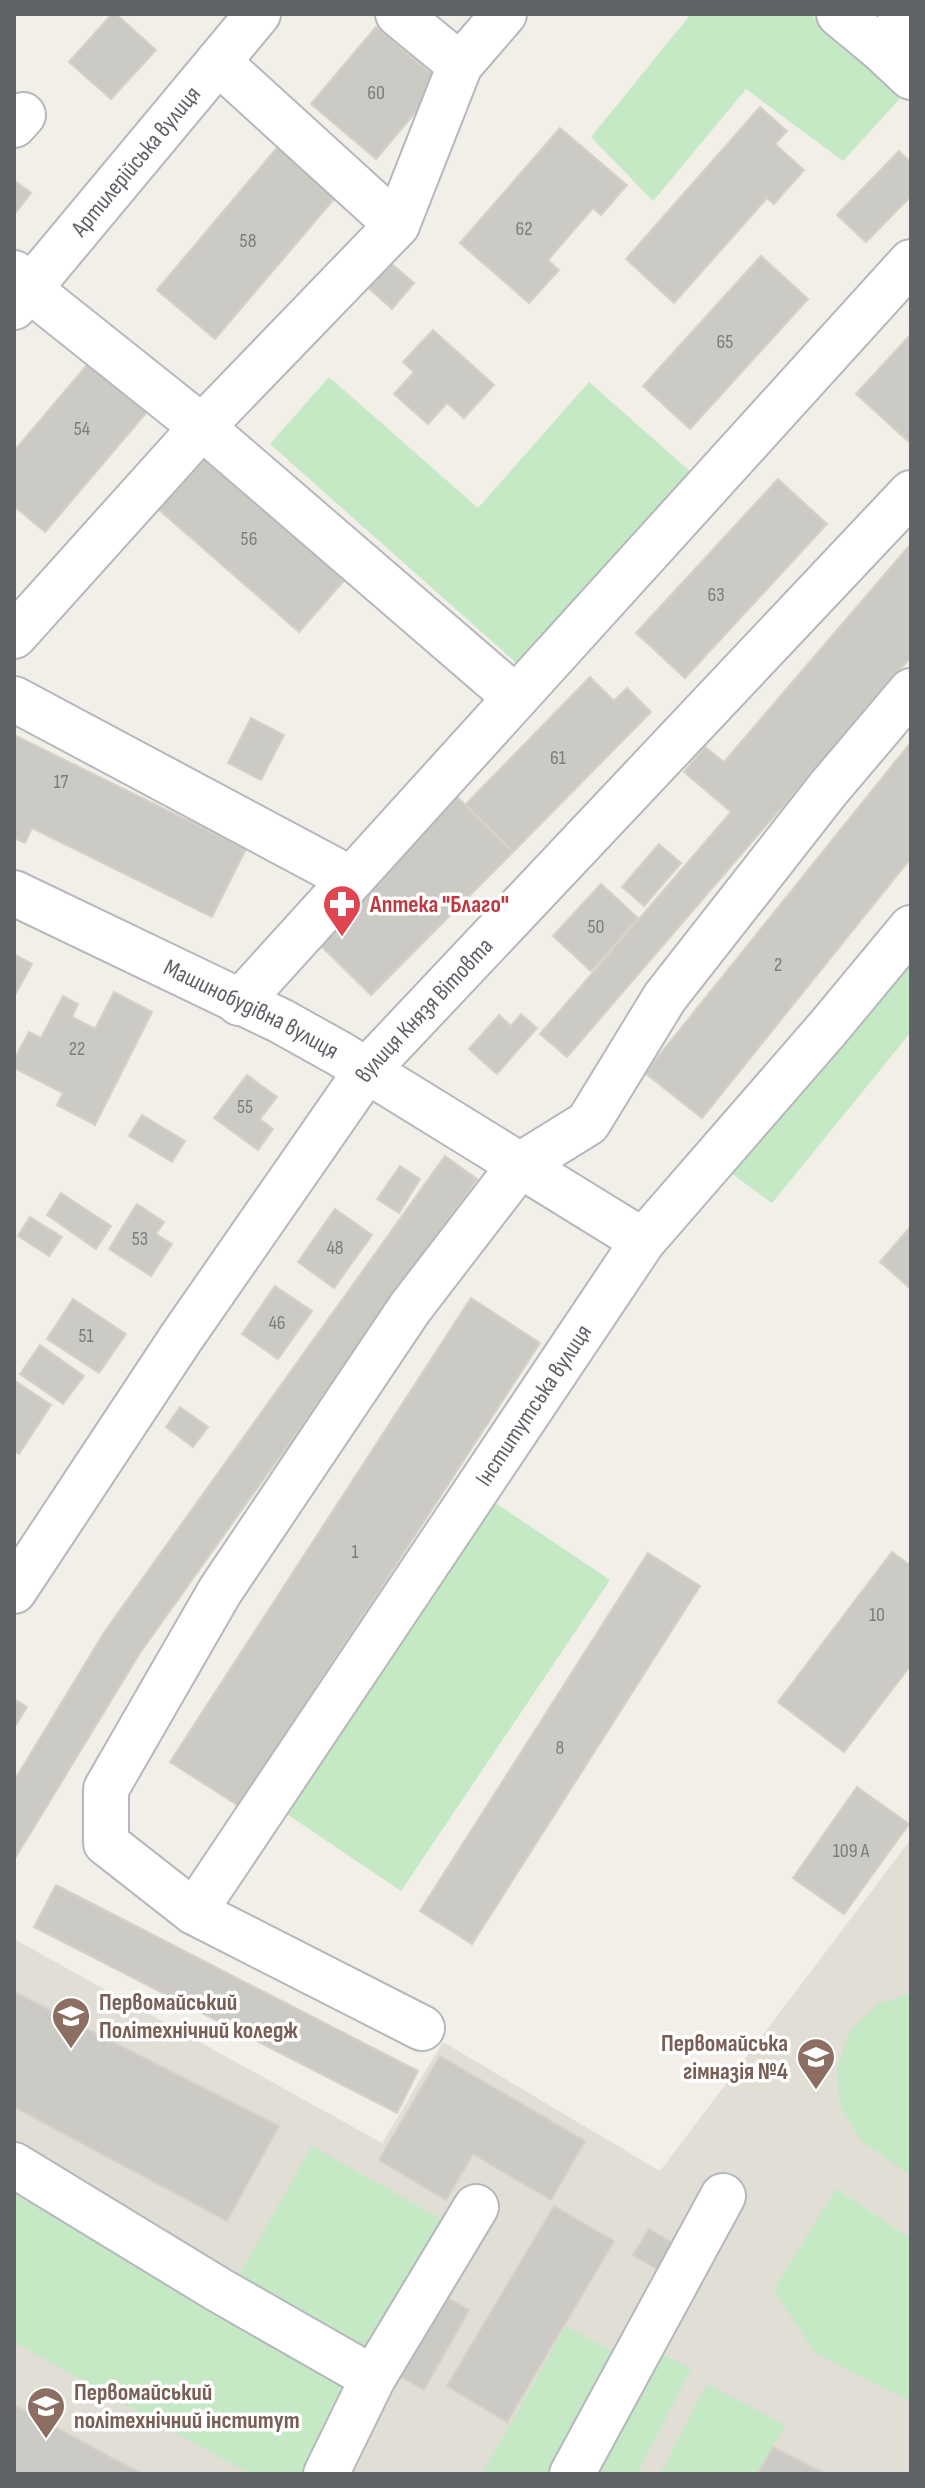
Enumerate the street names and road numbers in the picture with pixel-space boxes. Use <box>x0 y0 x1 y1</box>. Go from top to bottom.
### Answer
street label: Артилерійська вулиця <box>64 80 207 243</box>
street label: вулиця Князя Вітовта <box>349 931 499 1088</box>
street label: Машинобудівна вулиця <box>159 952 344 1065</box>
street label: Інститутська вулиця <box>469 1319 598 1491</box>

